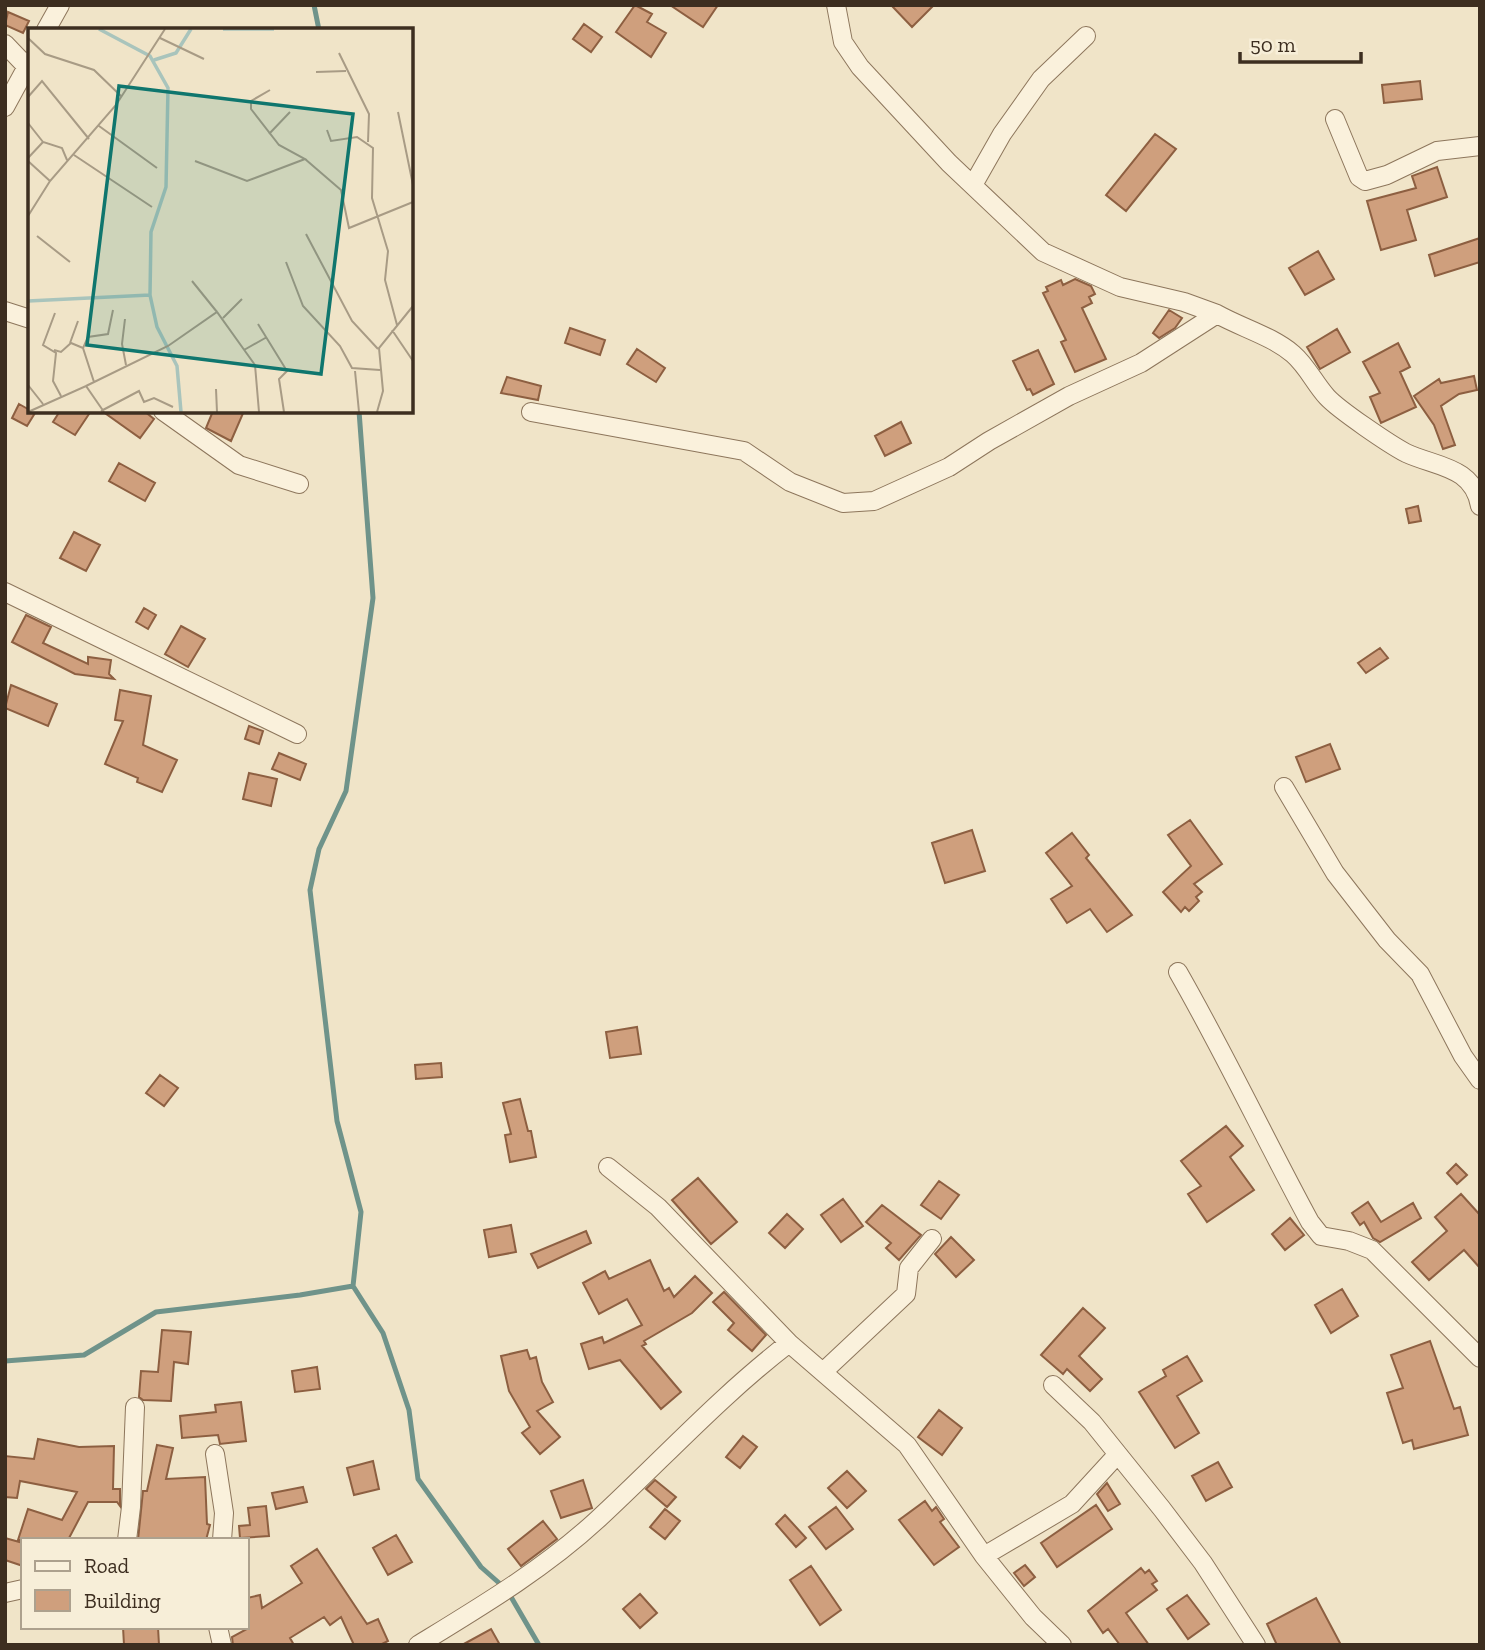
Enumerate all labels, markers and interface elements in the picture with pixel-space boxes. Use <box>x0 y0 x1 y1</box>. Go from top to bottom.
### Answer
scale bar <box>1240 21 1361 65</box>
inset map <box>28 28 413 413</box>
text: 50 m <box>1250 32 1296 57</box>
legend <box>21 1538 248 1629</box>
text: Road <box>84 1553 130 1578</box>
text: Building <box>84 1588 161 1613</box>

